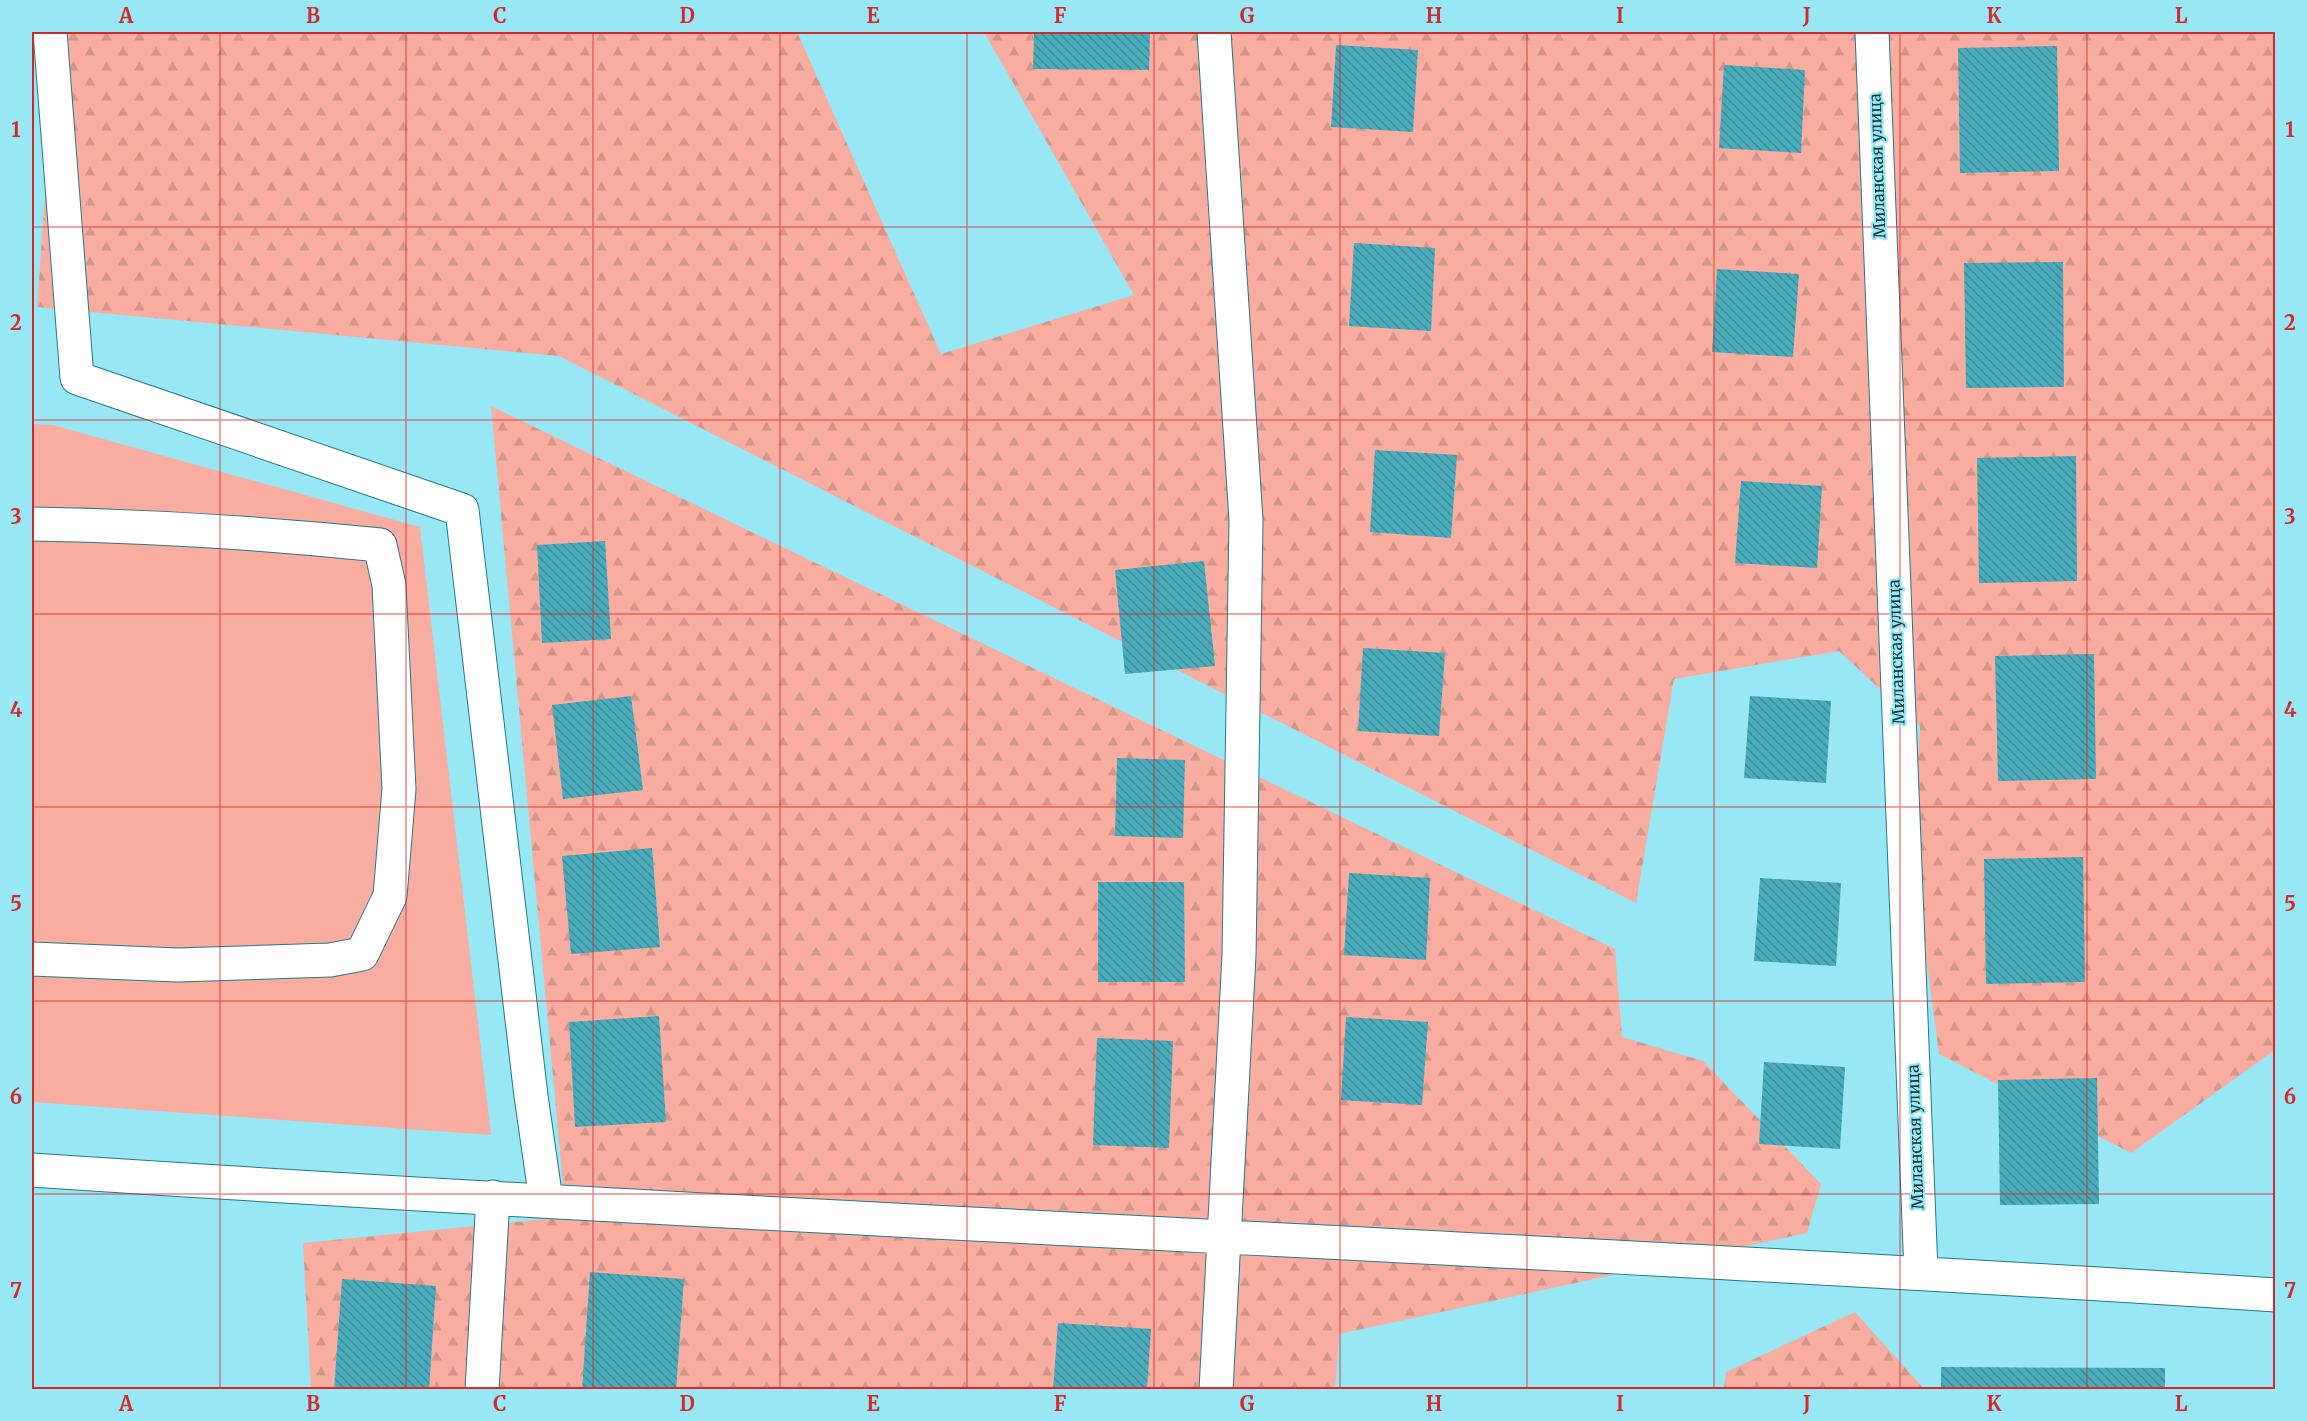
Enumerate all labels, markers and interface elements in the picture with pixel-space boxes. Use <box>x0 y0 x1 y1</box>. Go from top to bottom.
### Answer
text: A <box>118 3 134 28</box>
text: B <box>306 3 320 28</box>
text: C <box>493 3 507 28</box>
text: D <box>679 3 695 28</box>
text: E <box>866 3 880 28</box>
text: F <box>1054 3 1067 28</box>
text: G <box>1240 3 1255 28</box>
text: H <box>1426 3 1442 28</box>
text: I <box>1616 3 1624 28</box>
text: J <box>1802 3 1811 28</box>
text: K <box>1987 3 2002 28</box>
text: L <box>2175 3 2188 28</box>
street label: Миланская улица <box>1864 93 1890 239</box>
text: 1 <box>11 117 21 142</box>
text: 1 <box>2285 117 2295 142</box>
text: 2 <box>10 310 22 335</box>
text: 2 <box>2284 310 2296 335</box>
text: 3 <box>10 504 22 529</box>
text: 3 <box>2284 504 2296 529</box>
street label: Миланская улица <box>1883 579 1909 725</box>
text: 4 <box>10 697 23 722</box>
text: 4 <box>2284 697 2297 722</box>
text: 5 <box>10 891 22 916</box>
text: 5 <box>2284 891 2296 916</box>
street label: Миланская улица <box>1902 1064 1928 1210</box>
text: 6 <box>10 1084 22 1109</box>
text: 6 <box>2284 1084 2296 1109</box>
text: 7 <box>10 1278 22 1303</box>
text: 7 <box>2284 1278 2296 1303</box>
text: A <box>118 1391 134 1416</box>
text: B <box>306 1391 320 1416</box>
text: C <box>493 1391 507 1416</box>
text: D <box>679 1391 695 1416</box>
text: E <box>866 1391 880 1416</box>
text: F <box>1054 1391 1067 1416</box>
text: G <box>1240 1391 1255 1416</box>
text: H <box>1426 1391 1442 1416</box>
text: I <box>1616 1391 1624 1416</box>
text: J <box>1802 1391 1811 1416</box>
text: K <box>1987 1391 2002 1416</box>
text: L <box>2175 1391 2188 1416</box>

